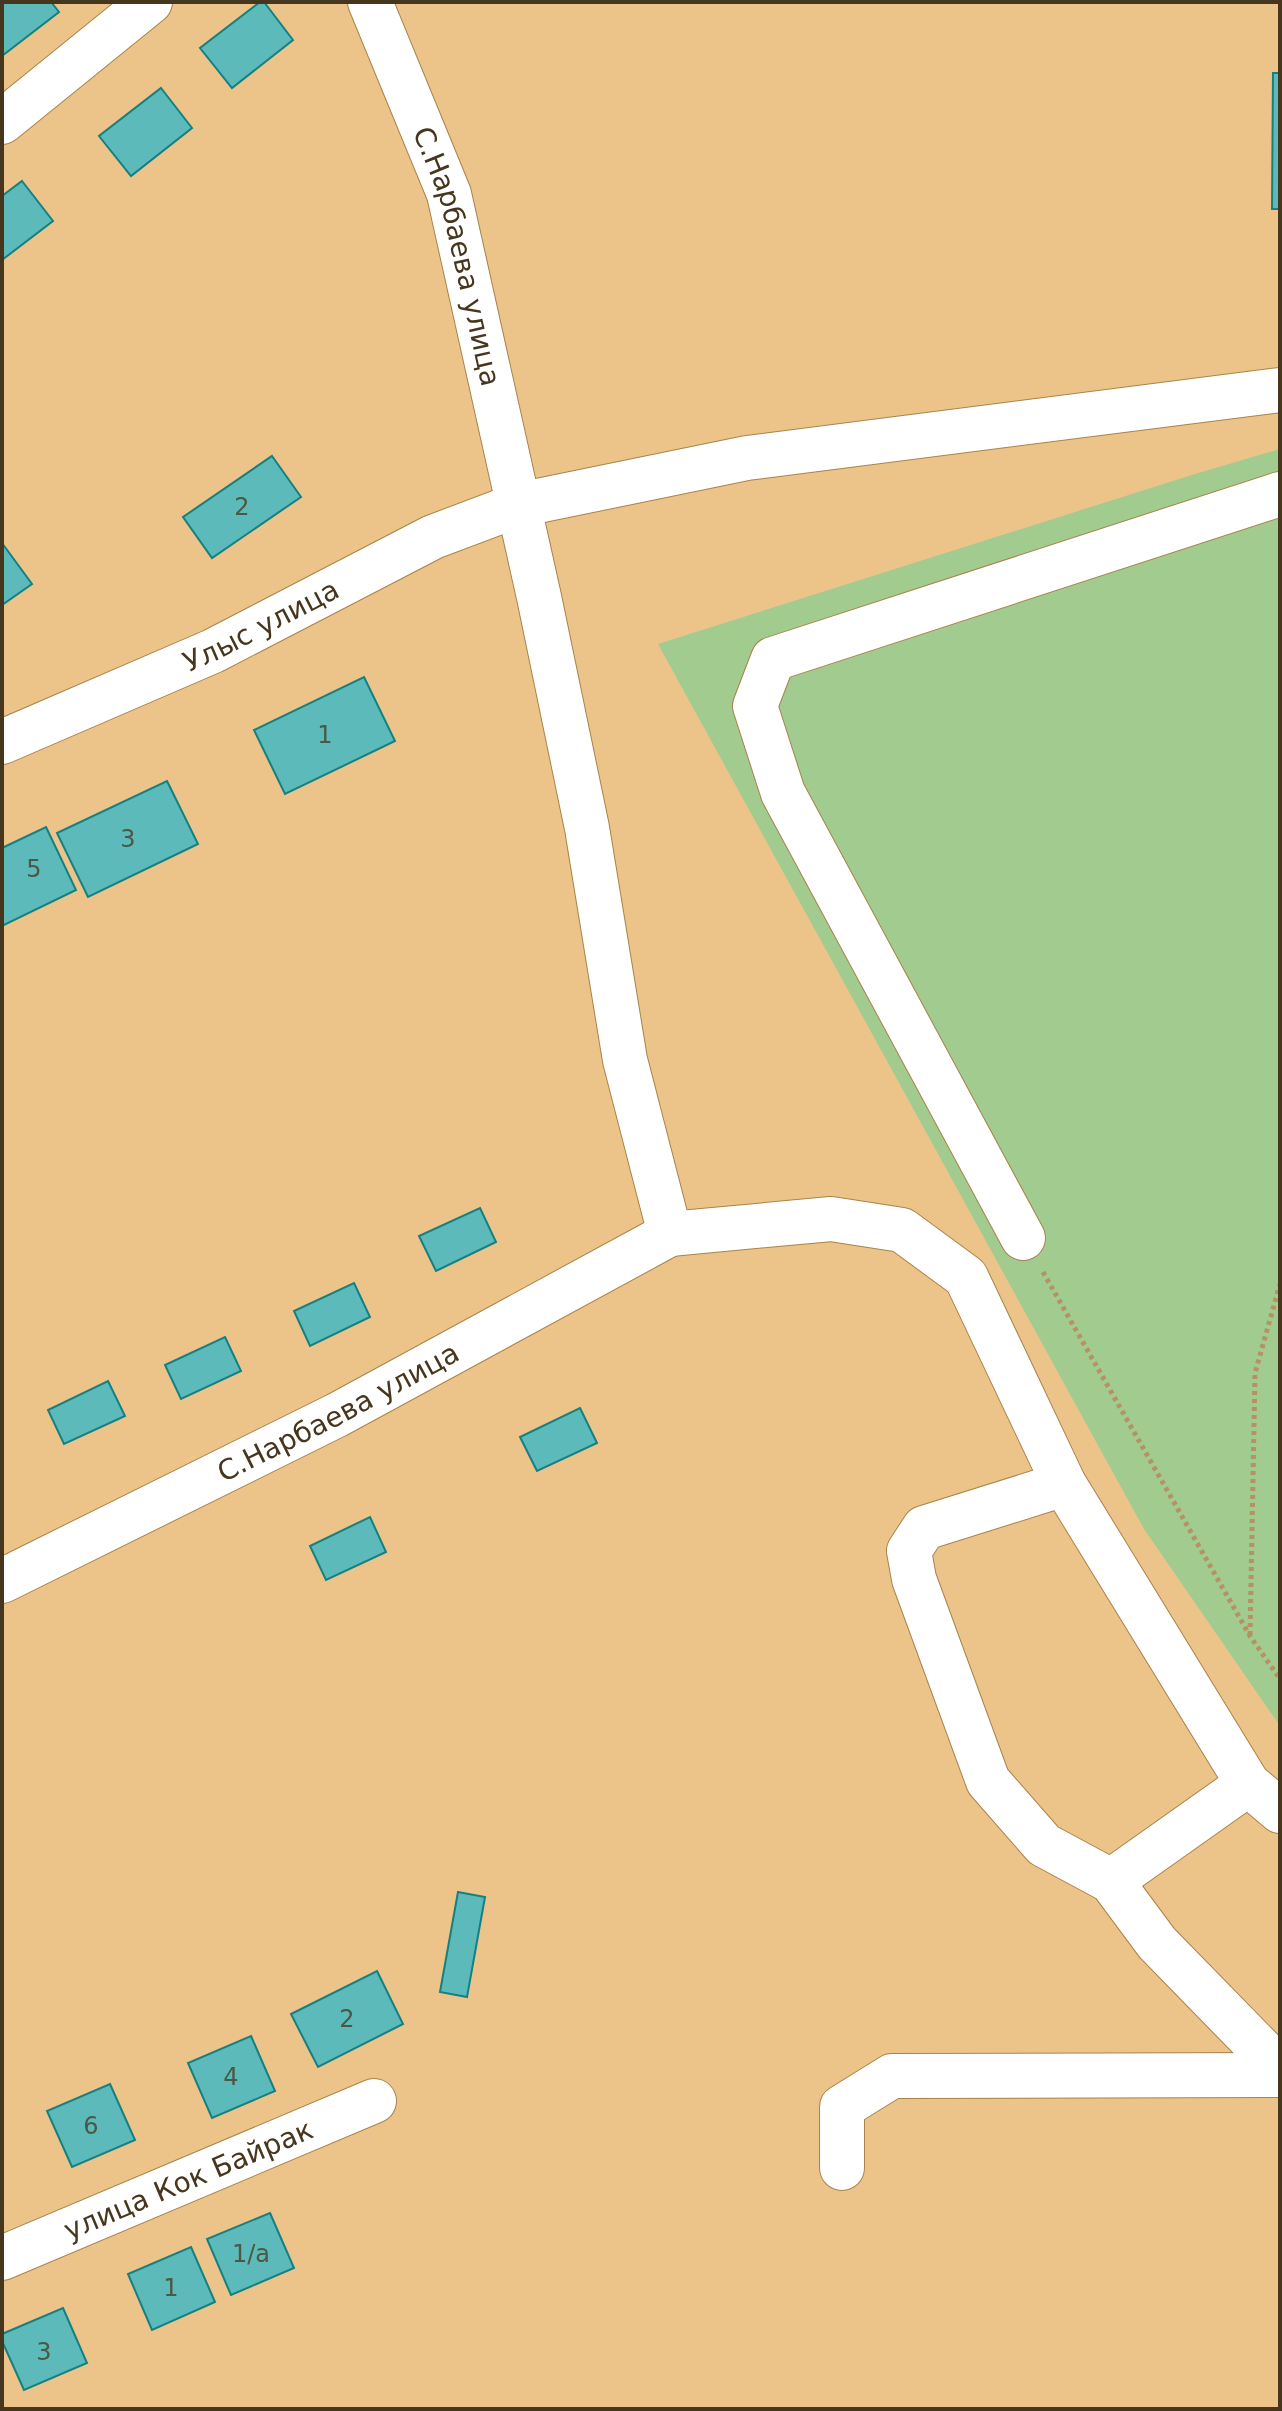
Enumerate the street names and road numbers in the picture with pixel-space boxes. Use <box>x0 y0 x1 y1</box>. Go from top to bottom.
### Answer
street label: С.Нарбаева улица <box>406 122 507 389</box>
street label: Улыс улица <box>178 573 345 679</box>
street label: С.Нарбаева улица <box>212 1336 465 1489</box>
street label: улица Кок Байрак <box>59 2113 318 2247</box>

